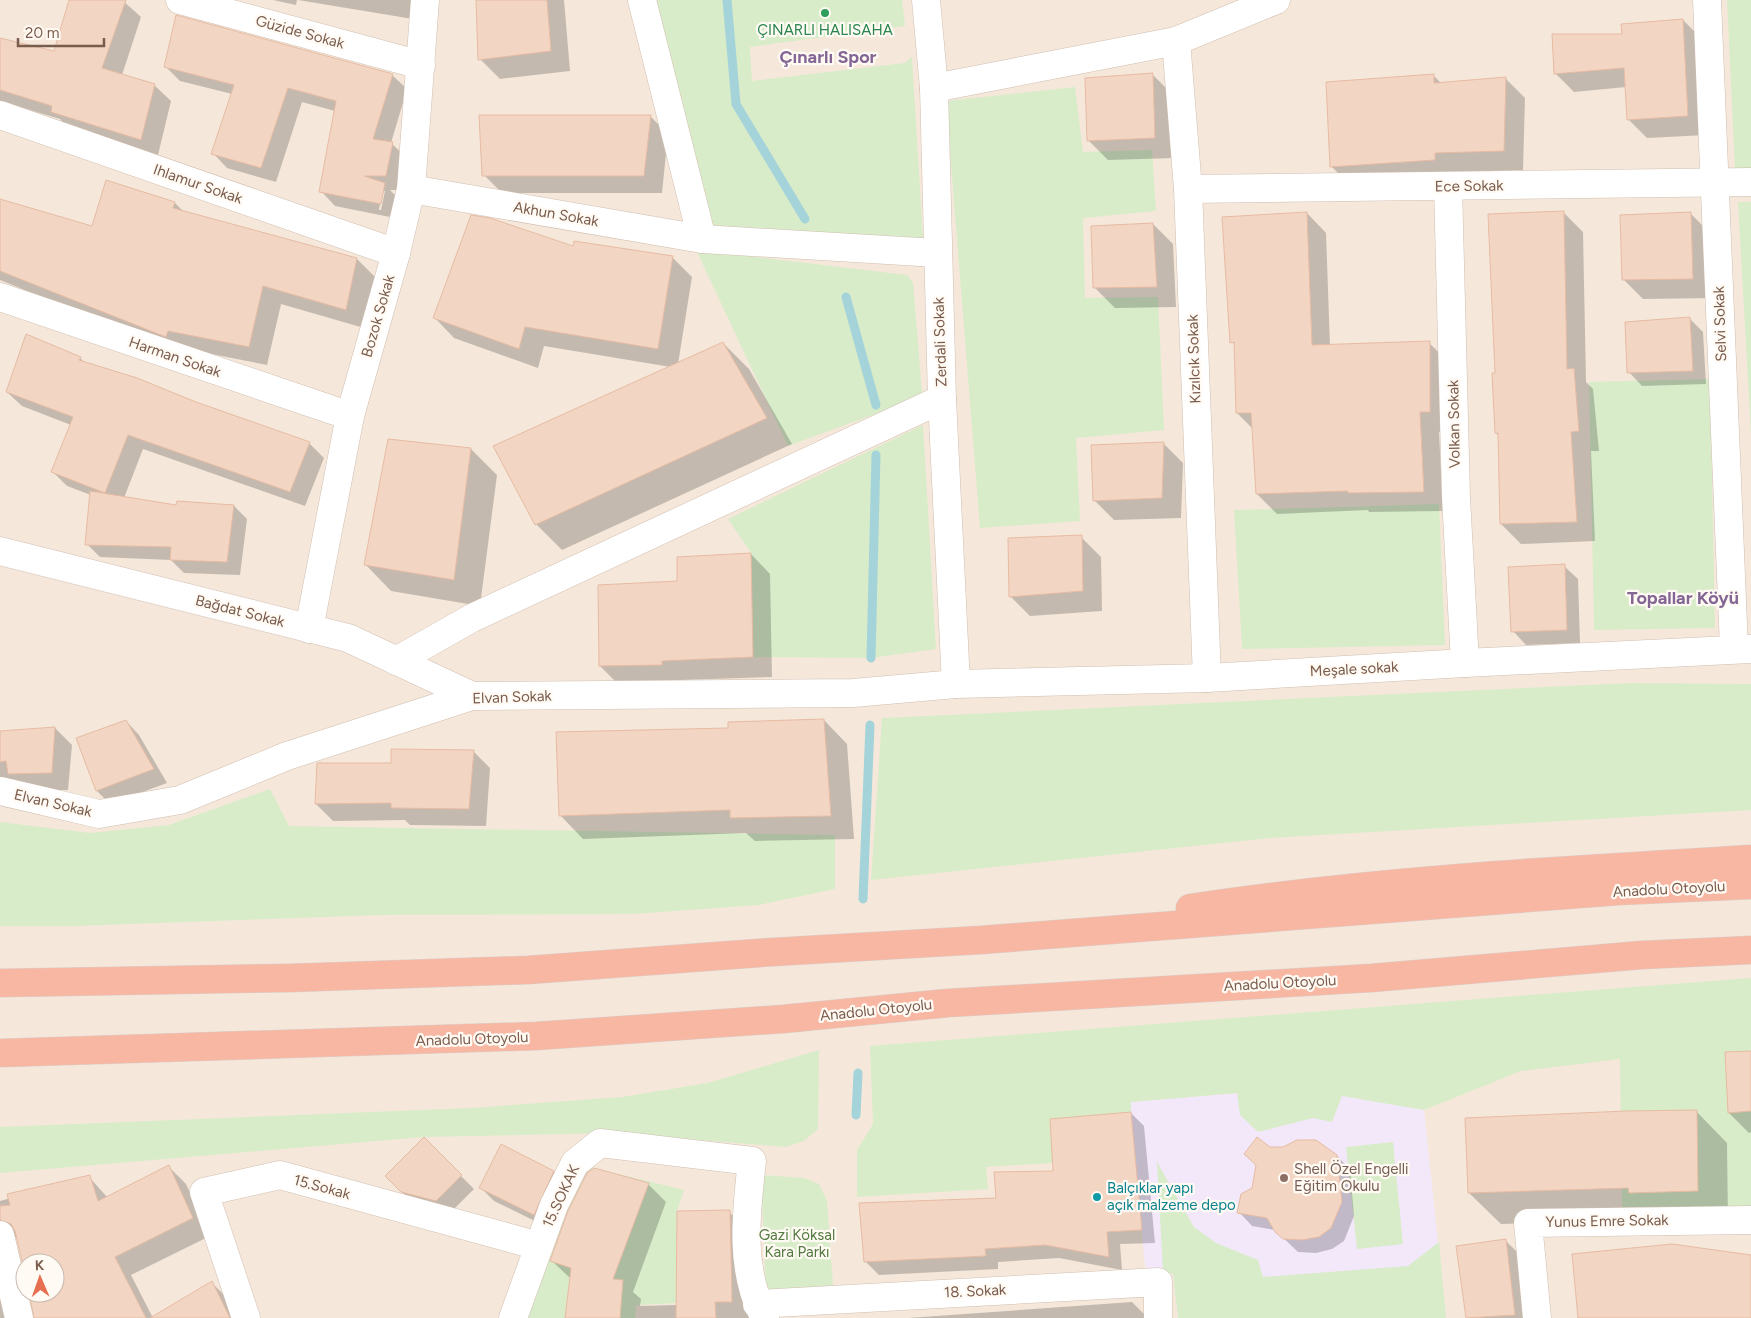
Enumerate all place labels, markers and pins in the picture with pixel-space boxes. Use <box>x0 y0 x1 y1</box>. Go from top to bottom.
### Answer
marker: ÇINARLI HALISAHA <box>819 7 831 19</box>
place label: ÇINARLI HALISAHA <box>757 21 893 39</box>
place label: Shell Özel Engelli Eğitim Okulu <box>1294 1160 1409 1195</box>
marker: Shell Özel Engelli Eğitim Okulu <box>1278 1172 1290 1184</box>
place label: Balçıklar yapı açık malzeme depo <box>1107 1179 1236 1214</box>
marker: Balçıklar yapı açık malzeme depo <box>1091 1191 1103 1203</box>

